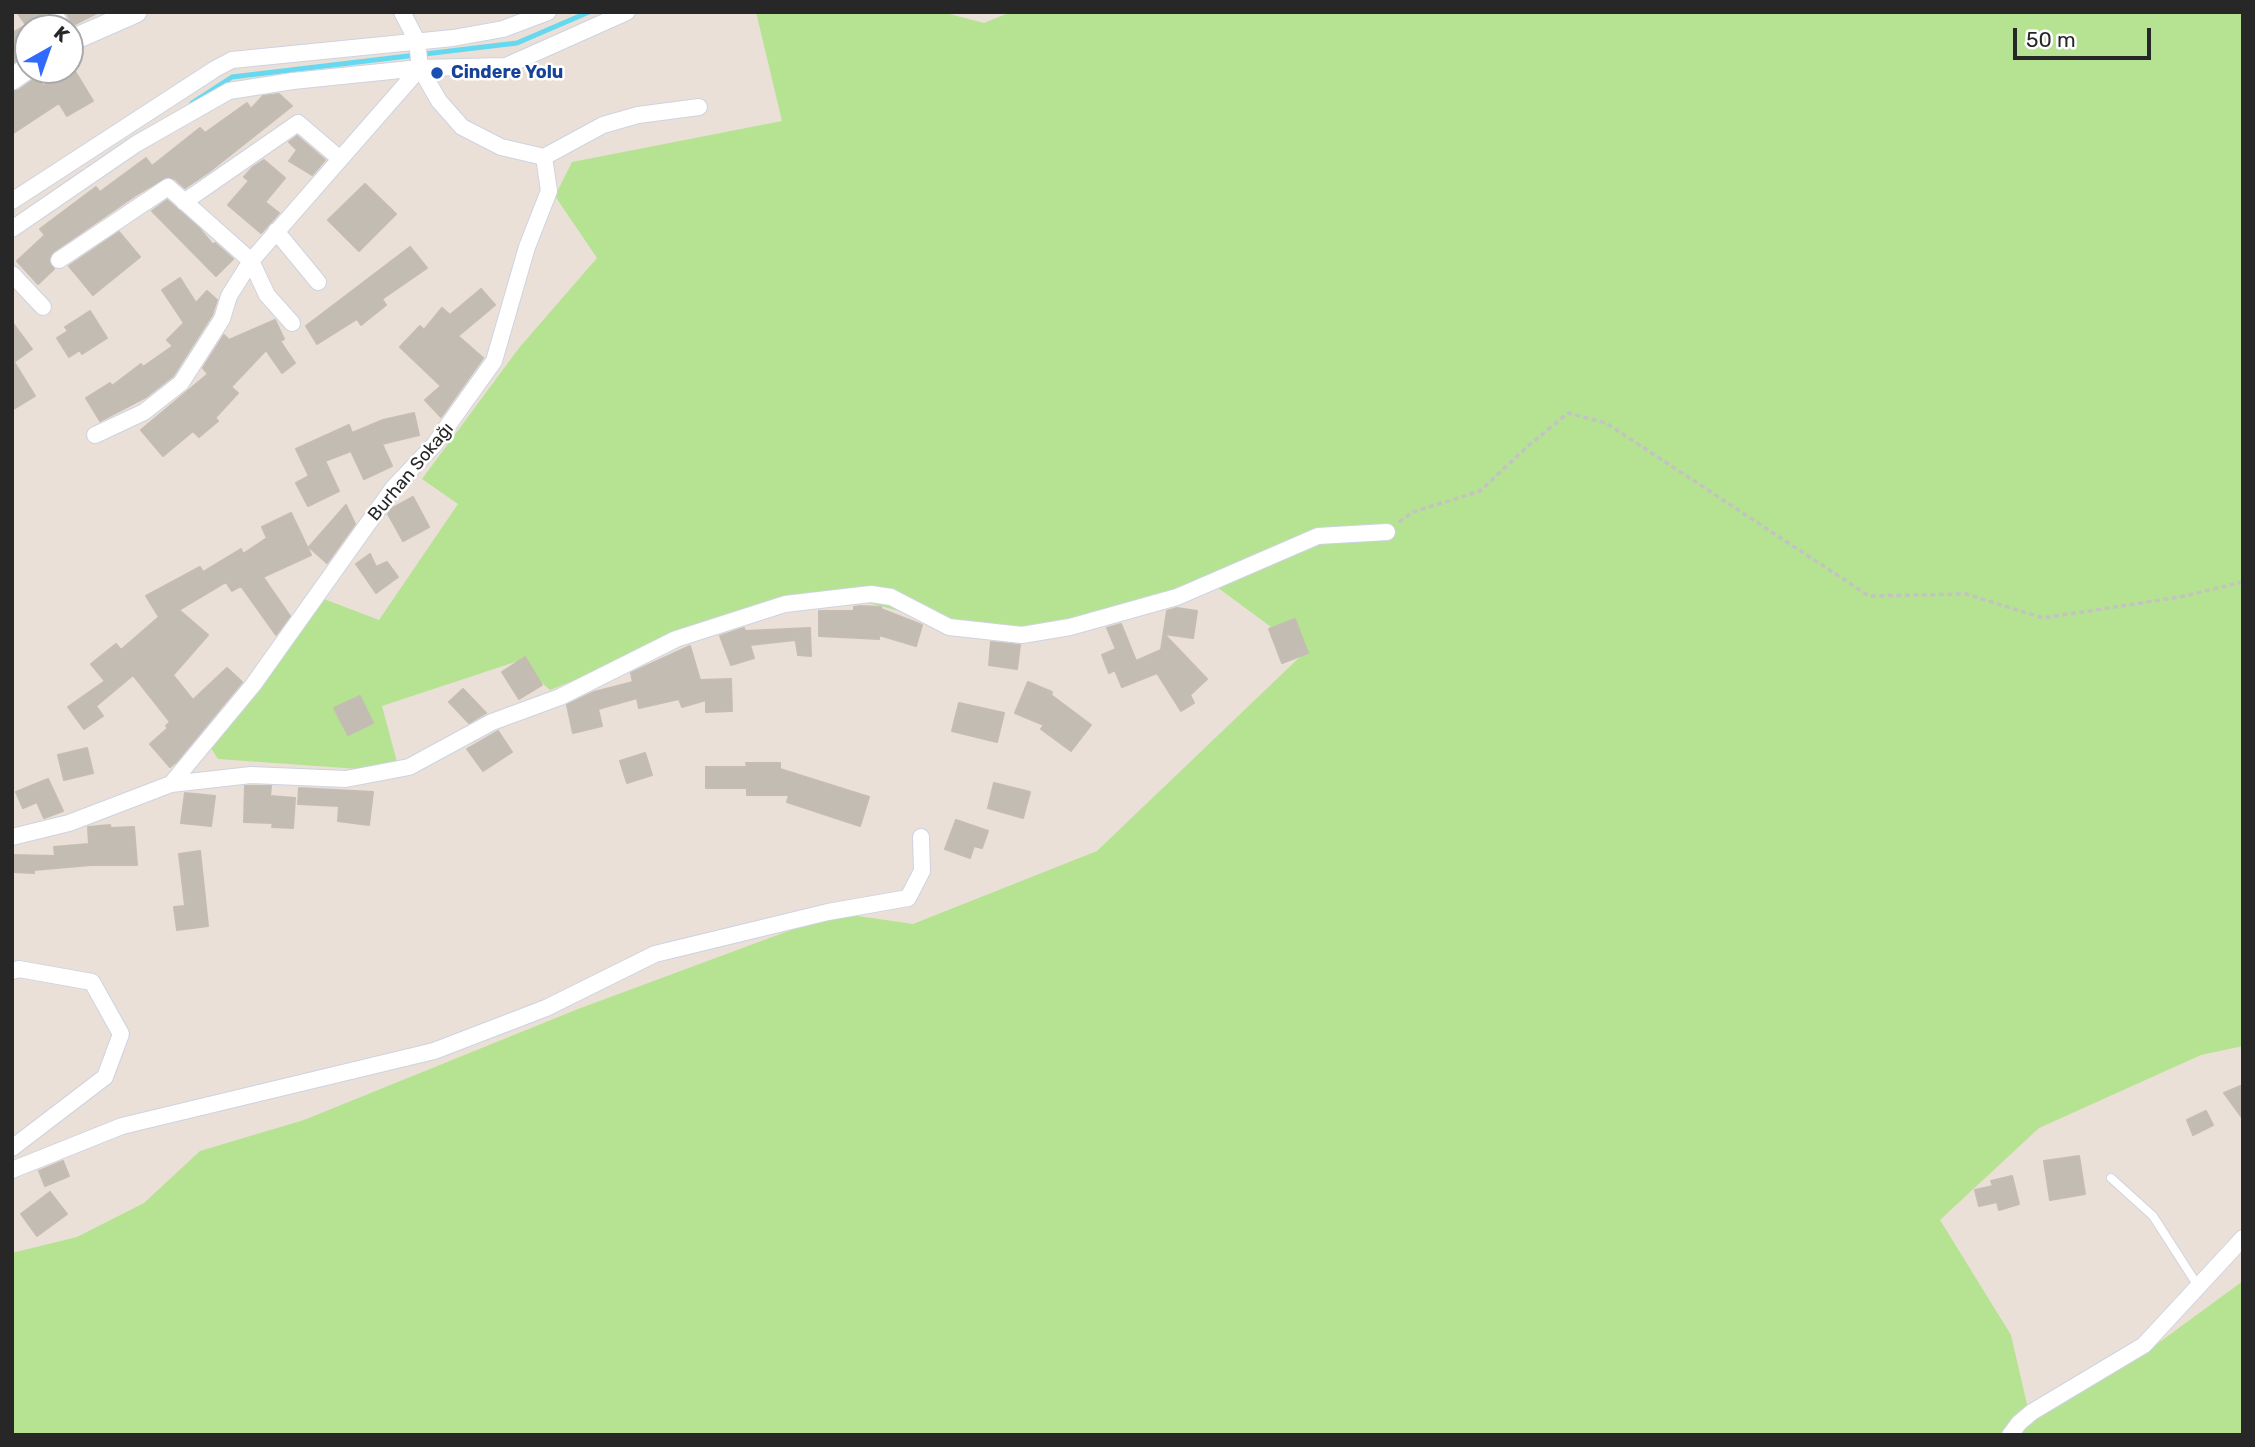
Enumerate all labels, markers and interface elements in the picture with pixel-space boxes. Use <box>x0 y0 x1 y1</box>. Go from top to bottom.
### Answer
north arrow <box>14 14 84 84</box>
scale bar <box>2017 14 2155 58</box>
text: K <box>49 21 74 47</box>
text: 50 m <box>2026 27 2076 52</box>
place label: Cindere Yolu <box>451 62 563 84</box>
marker: Cindere Yolu <box>429 65 445 81</box>
street label: Burhan Sokağı <box>364 418 458 526</box>

